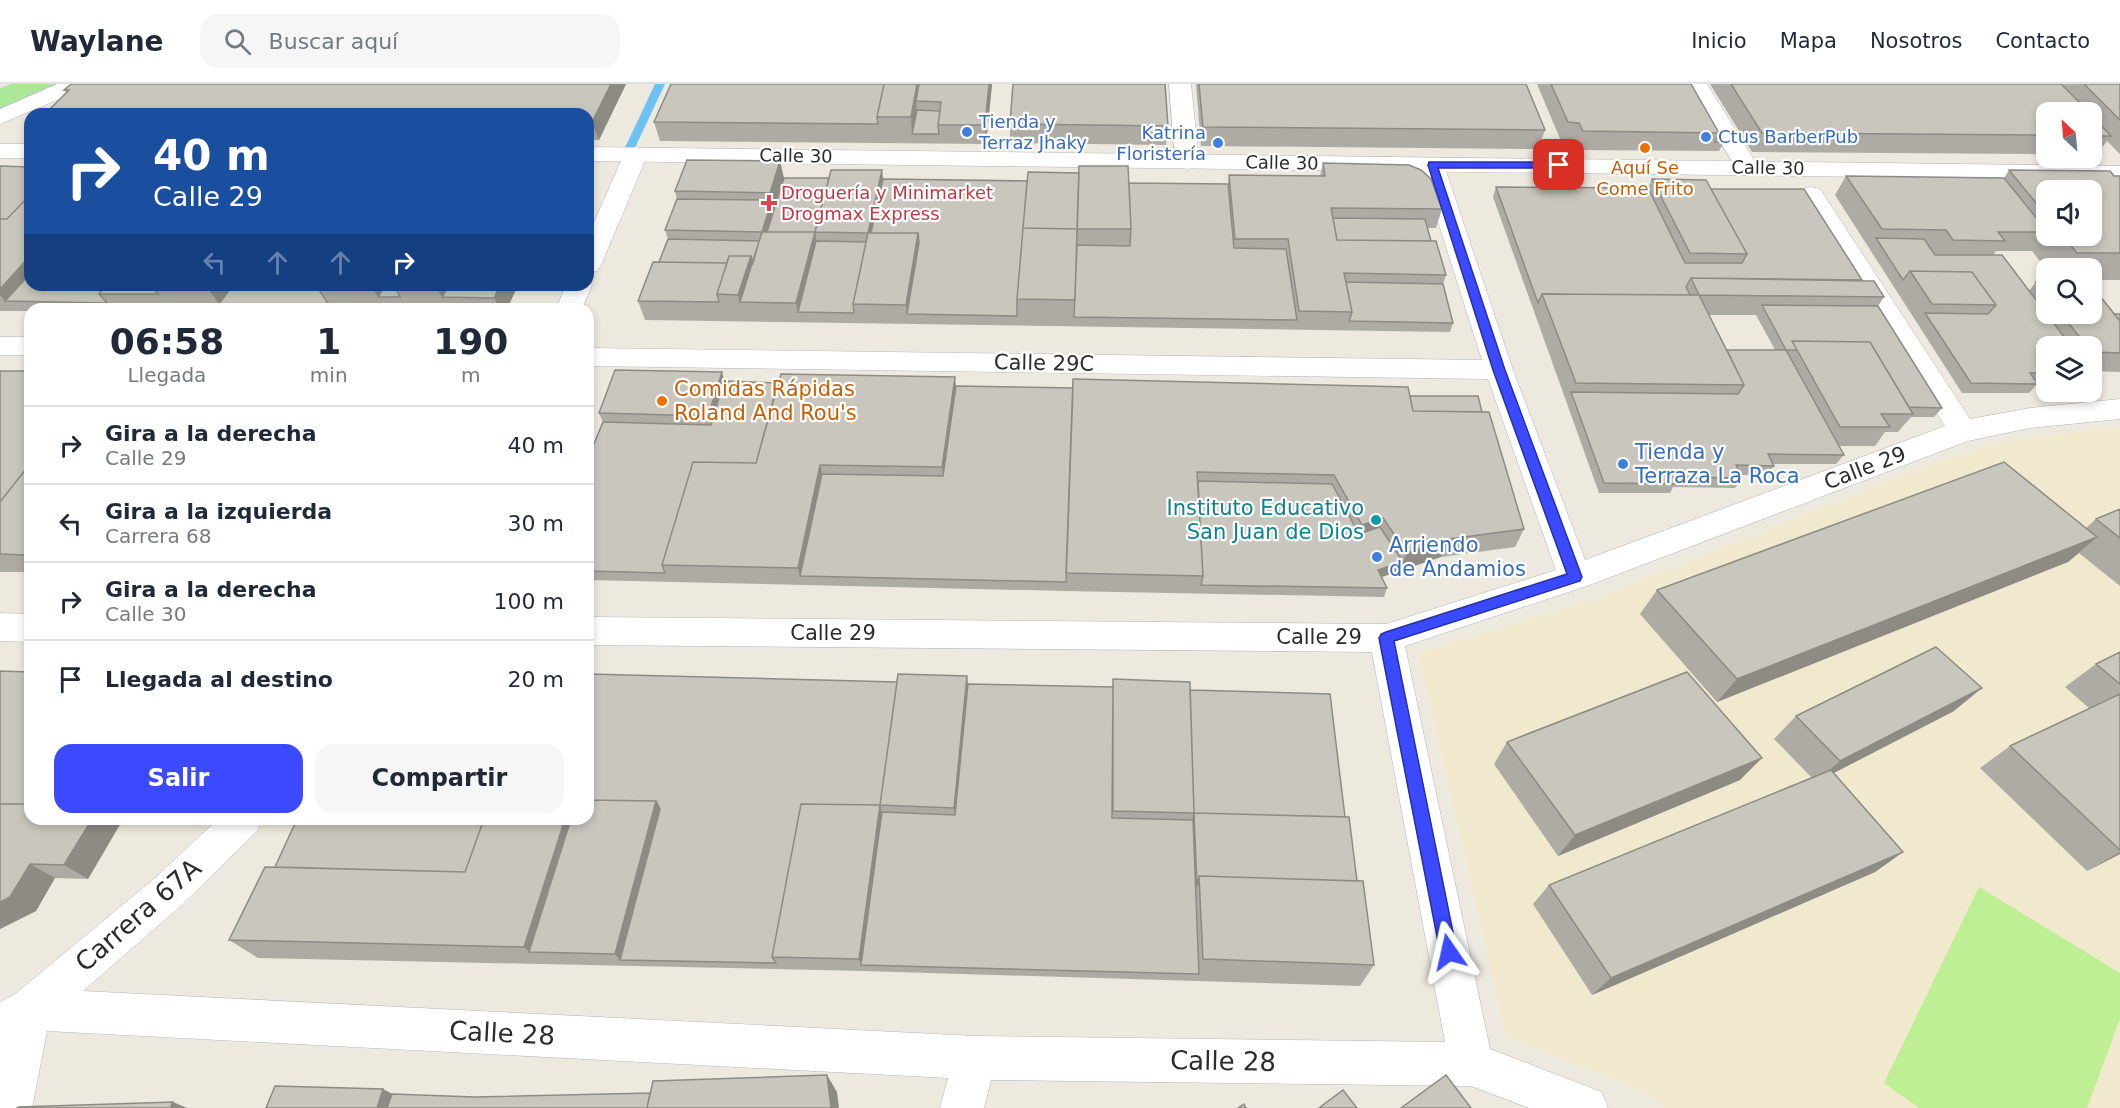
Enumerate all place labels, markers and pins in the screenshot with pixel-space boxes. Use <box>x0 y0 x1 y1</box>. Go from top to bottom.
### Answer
place label: Tienda y Terraz Jhaky <box>978 111 1087 153</box>
place label: Katrina Floristería <box>1116 122 1206 164</box>
marker: Tienda y Terraz Jhaky <box>960 125 974 139</box>
place label: Ctus BarberPub <box>1718 126 1858 147</box>
marker: Ctus BarberPub <box>1699 130 1713 144</box>
marker: Katrina Floristería <box>1211 136 1225 150</box>
pin <box>1533 139 1584 190</box>
marker: Aquí Se Come Frito <box>1638 141 1652 155</box>
place label: Aquí Se Come Frito <box>1596 157 1694 199</box>
place label: Droguería y Minimarket Drogmax Express <box>781 182 993 224</box>
marker: Droguería y Minimarket Drogmax Express <box>762 196 776 210</box>
place label: Comidas Rápidas Roland And Rou's <box>674 377 857 425</box>
marker: Comidas Rápidas Roland And Rou's <box>655 394 669 408</box>
place label: Tienda y Terraza La Roca <box>1634 440 1800 488</box>
marker: Tienda y Terraza La Roca <box>1616 457 1630 471</box>
place label: Instituto Educativo San Juan de Dios <box>1167 496 1364 544</box>
marker: Instituto Educativo San Juan de Dios <box>1369 513 1383 527</box>
place label: Arriendo de Andamios <box>1389 533 1526 581</box>
marker: Arriendo de Andamios <box>1370 550 1384 564</box>

